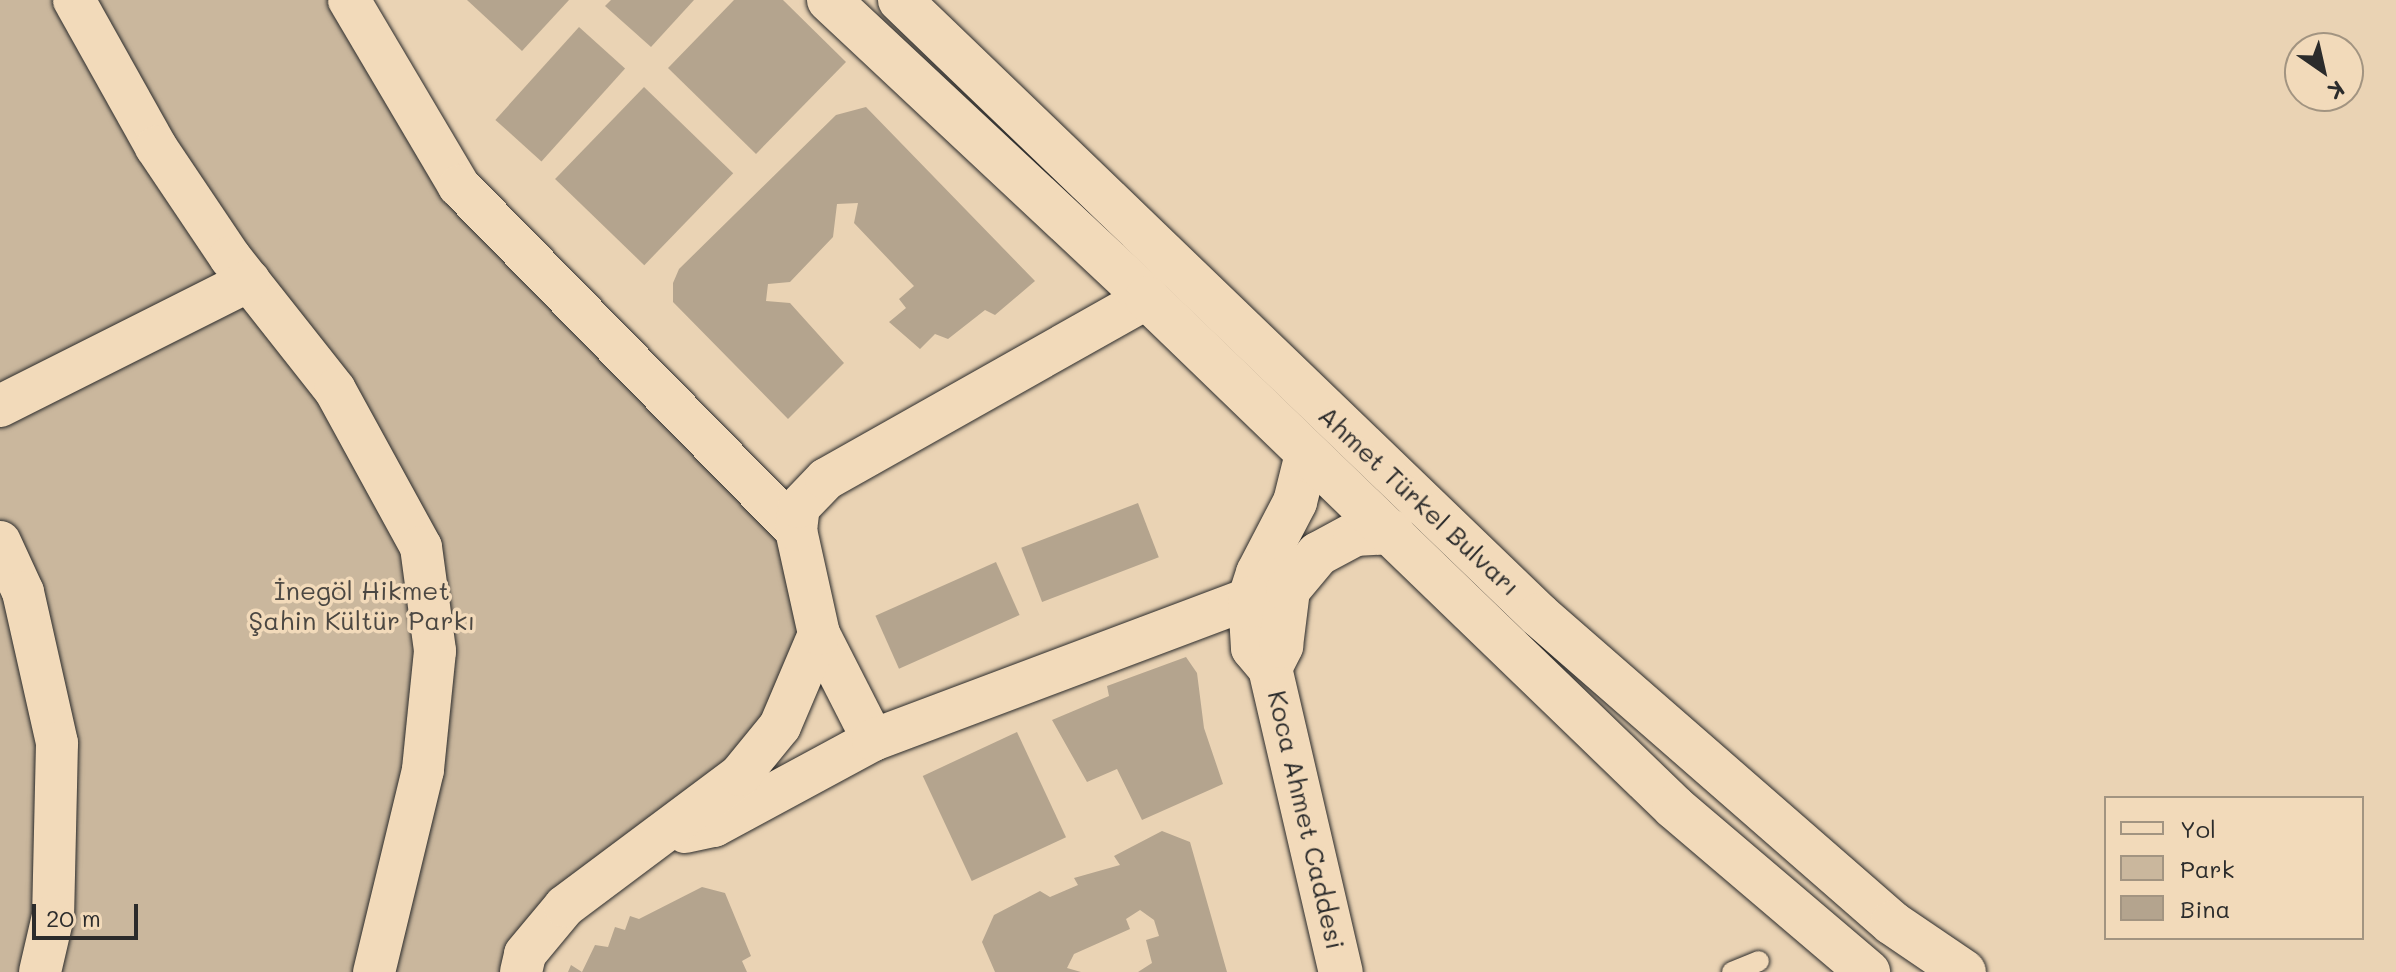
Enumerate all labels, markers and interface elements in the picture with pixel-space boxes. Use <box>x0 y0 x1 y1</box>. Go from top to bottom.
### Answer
north arrow <box>2284 32 2364 112</box>
text: K <box>2322 75 2351 107</box>
street label: Ahmet Türkel Bulvarı <box>1312 400 1526 602</box>
park label: İnegöl Hikmet Şahin Kültür Parkı <box>249 575 475 636</box>
street label: Koca Ahmet Caddesi <box>1261 688 1351 952</box>
legend <box>2104 796 2364 940</box>
text: Yol <box>2180 813 2216 844</box>
text: Park <box>2180 853 2234 884</box>
scale bar <box>36 888 142 938</box>
text: Bina <box>2180 893 2231 924</box>
text: 20 m <box>46 902 101 933</box>

